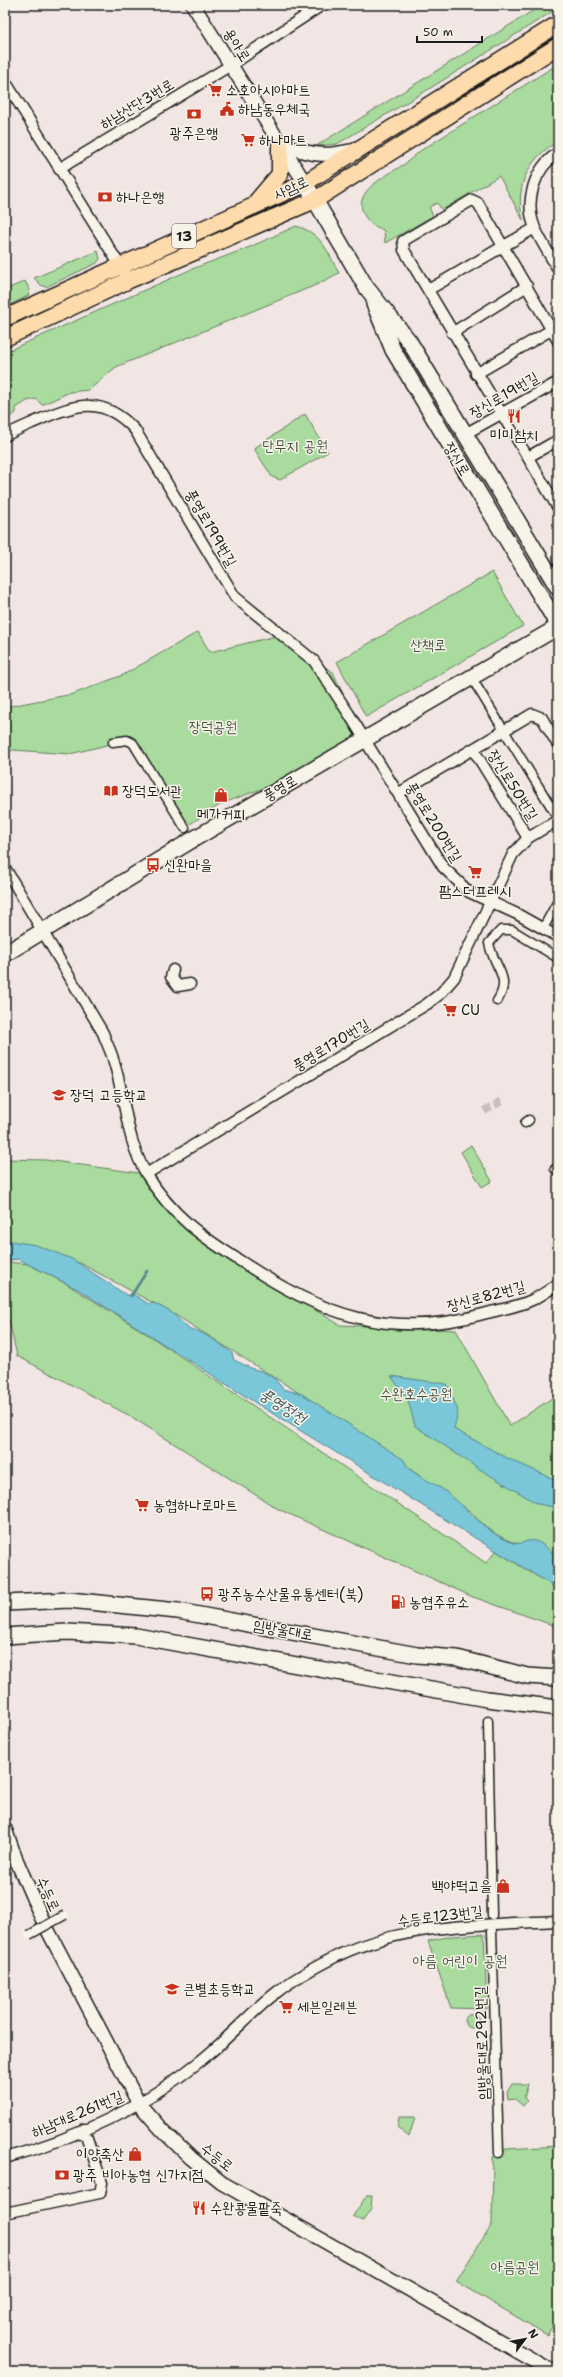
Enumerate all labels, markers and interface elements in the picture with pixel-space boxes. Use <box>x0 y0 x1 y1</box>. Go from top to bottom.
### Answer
scale bar <box>417 18 482 44</box>
street label: 용아로 <box>219 24 255 66</box>
text: 50 m <box>423 24 453 40</box>
street label: 하남산단3번로 <box>96 74 178 134</box>
place label: 소호아시아마트 <box>226 80 311 100</box>
supermarket icon: 소호아시아마트 <box>207 82 223 98</box>
place label: 하남동우체국 <box>238 99 310 119</box>
public building icon: 하남동우체국 <box>219 101 235 117</box>
bank icon: 광주은행 <box>186 106 202 122</box>
place label: 광주은행 <box>170 123 218 143</box>
place label: 하나마트 <box>259 130 307 150</box>
supermarket icon: 하나마트 <box>240 132 256 148</box>
street label: 사암로 <box>270 171 312 205</box>
place label: 하나은행 <box>116 187 164 207</box>
bank icon: 하나은행 <box>97 189 113 205</box>
road number: 13 <box>172 224 196 248</box>
street label: 장신로19번길 <box>466 367 542 423</box>
restaurant icon: 미미참치 <box>506 408 522 424</box>
place label: 미미참치 <box>490 425 538 445</box>
park label: 단무지 공원 <box>262 436 328 456</box>
street label: 장신로 <box>439 438 475 480</box>
street label: 풍영로199번길 <box>181 486 241 570</box>
park label: 산책로 <box>410 635 446 655</box>
park label: 장덕공원 <box>189 717 237 737</box>
street label: 장신로50번길 <box>483 746 543 824</box>
street label: 풍영로 <box>259 770 301 806</box>
street label: 풍영로200번길 <box>401 778 467 866</box>
place label: 장덕도서관 <box>122 781 182 801</box>
library icon: 장덕도서관 <box>103 783 119 799</box>
shop icon: 메가커피 <box>213 787 229 803</box>
place label: 메가커피 <box>197 804 245 824</box>
place label: 신완마을 <box>164 855 212 875</box>
bus stop icon: 신완마을 <box>145 857 161 873</box>
supermarket icon: 팜스더프레시 <box>467 864 483 880</box>
place label: 팜스더프레시 <box>439 881 511 901</box>
place label: CU <box>461 1000 480 1020</box>
supermarket icon: CU <box>442 1002 458 1018</box>
street label: 풍영로170번길 <box>289 1014 373 1076</box>
place label: 장덕 고등학교 <box>70 1085 148 1105</box>
school or university icon: 장덕 고등학교 <box>51 1087 67 1103</box>
street label: 장신로82번길 <box>445 1276 527 1316</box>
water label: 풍영정천 <box>256 1383 312 1430</box>
park label: 수완호수공원 <box>380 1384 452 1404</box>
place label: 농협하나로마트 <box>153 1495 238 1515</box>
supermarket icon: 농협하나로마트 <box>134 1497 150 1513</box>
place label: 광주농수산물유통센터(북) <box>218 1584 363 1604</box>
bus stop icon: 광주농수산물유통센터(북) <box>199 1586 215 1602</box>
place label: 농협주유소 <box>409 1592 469 1612</box>
fuel station icon: 농협주유소 <box>390 1594 406 1610</box>
street label: 임방울대로 <box>252 1615 314 1645</box>
street label: 수등로 <box>31 1873 65 1915</box>
place label: 백야떡고을 <box>432 1876 492 1896</box>
shop icon: 백야떡고을 <box>495 1878 511 1894</box>
street label: 수등로123번길 <box>396 1901 484 1931</box>
park label: 아름 어린이 공원 <box>413 1951 507 1971</box>
place label: 큰별초등학교 <box>183 1979 255 1999</box>
school or university icon: 큰별초등학교 <box>164 1981 180 1997</box>
street label: 임방울대로292번길 <box>470 1985 494 2101</box>
place label: 세븐일레븐 <box>297 1997 357 2017</box>
supermarket icon: 세븐일레븐 <box>278 1999 294 2015</box>
street label: 하남대로261번길 <box>28 2086 126 2142</box>
street label: 수등로 <box>197 2138 237 2176</box>
place label: 이양축산 <box>76 2144 124 2164</box>
shop icon: 이양축산 <box>127 2146 143 2162</box>
place label: 광주 비아농협 신가지점 <box>73 2165 204 2185</box>
bank icon: 광주 비아농협 신가지점 <box>54 2167 70 2183</box>
place label: 수완콩물팥죽 <box>210 2198 282 2218</box>
restaurant icon: 수완콩물팥죽 <box>191 2200 207 2216</box>
park label: 아름공원 <box>491 2257 539 2277</box>
north arrow <box>505 2319 545 2359</box>
text: N <box>524 2326 542 2342</box>

